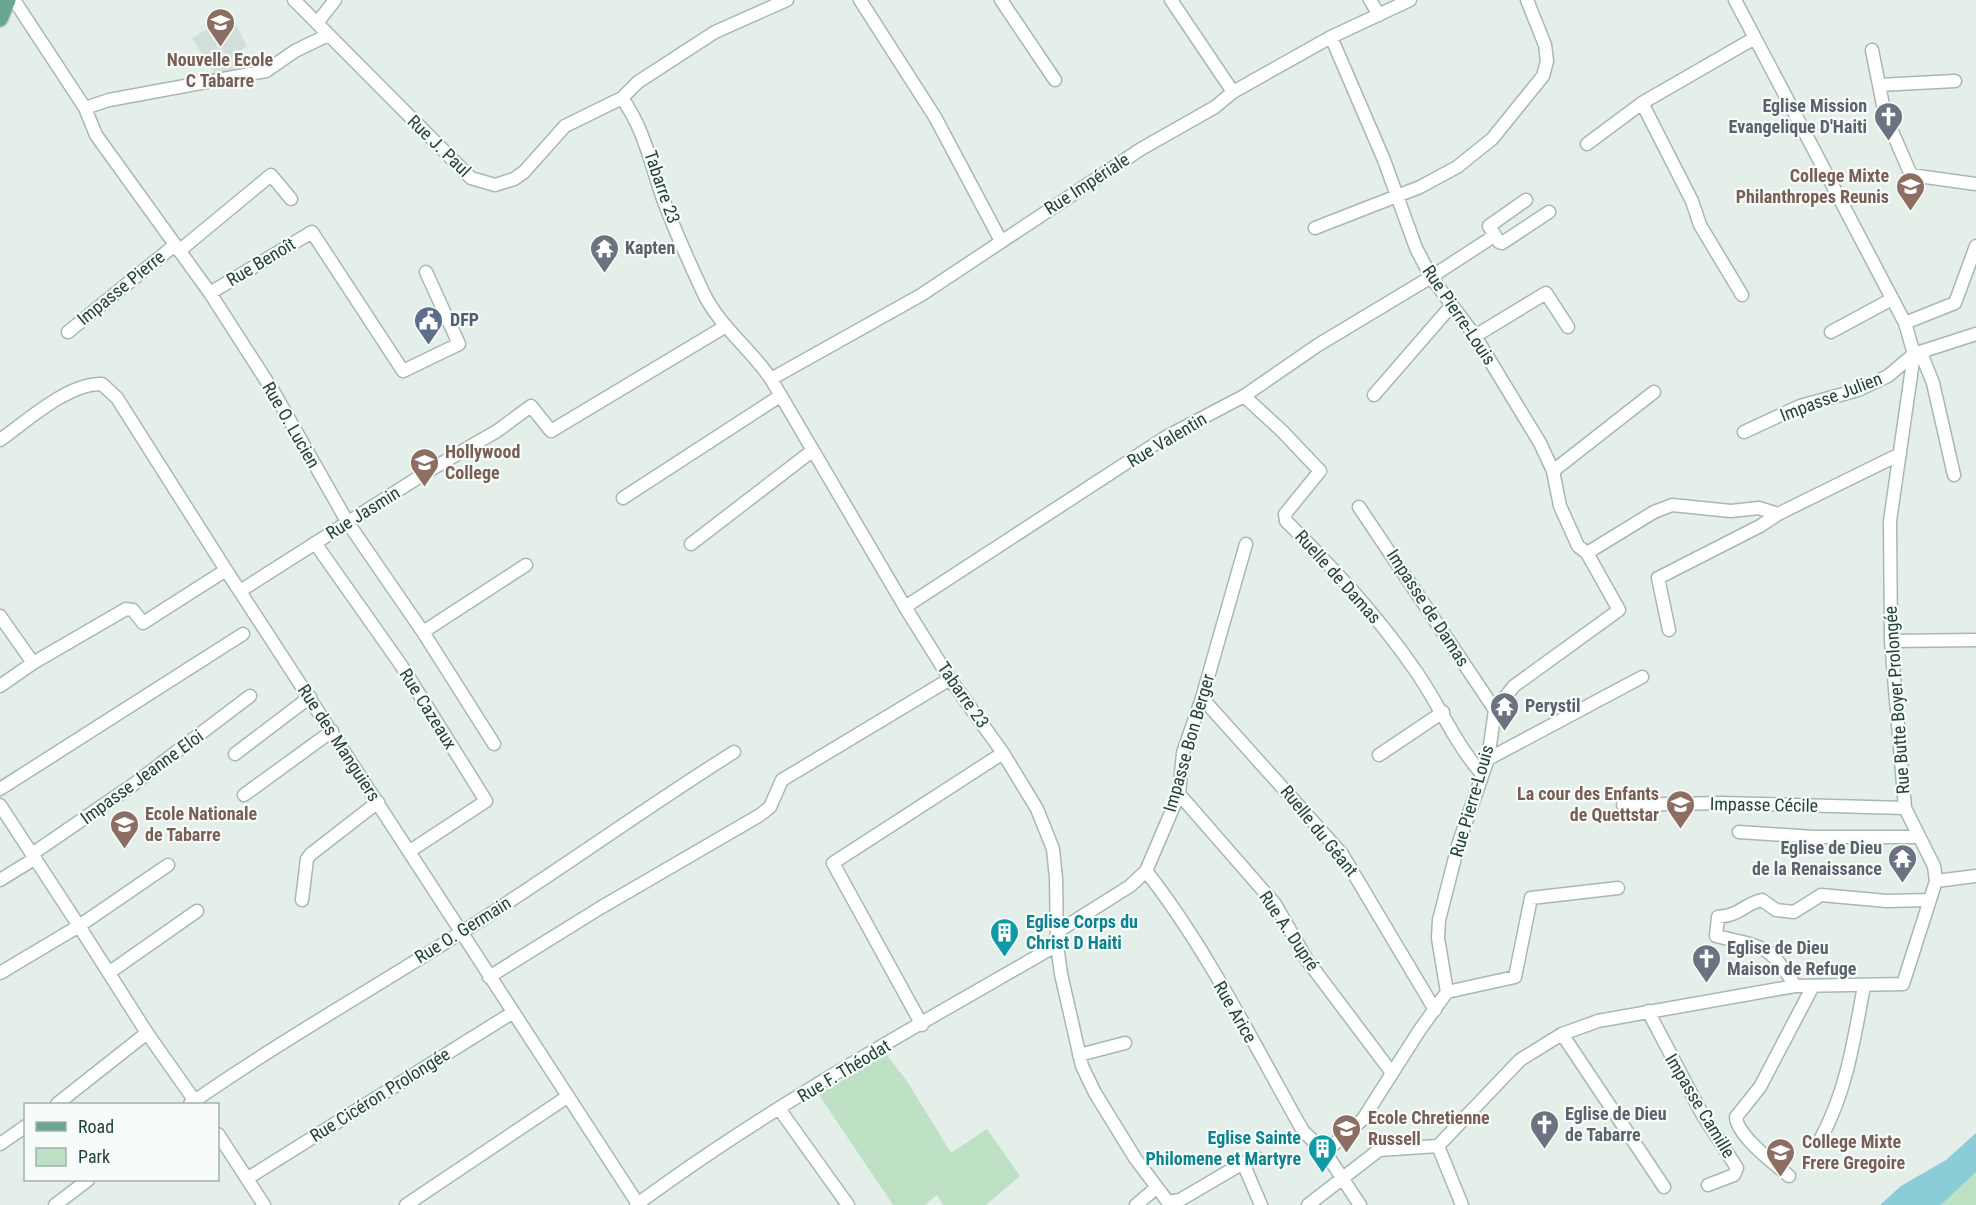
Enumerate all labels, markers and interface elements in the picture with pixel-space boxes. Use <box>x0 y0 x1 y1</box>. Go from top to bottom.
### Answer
school or university icon: Nouvelle Ecole C Tabarre <box>204 7 236 49</box>
place label: Nouvelle Ecole C Tabarre <box>167 49 274 91</box>
place label: Eglise Mission Evangelique D'Haiti <box>1729 95 1867 137</box>
church icon: Eglise Mission Evangelique D'Haiti <box>1872 100 1904 142</box>
street label: Rue J. Paul <box>403 110 475 181</box>
street label: Tabarre 23 <box>640 148 685 226</box>
street label: Rue Impériale <box>1040 148 1133 219</box>
place label: College Mixte Philanthropes Reunis <box>1736 165 1889 207</box>
school or university icon: College Mixte Philanthropes Reunis <box>1894 170 1926 212</box>
temple icon: Kapten <box>588 232 620 274</box>
street label: Rue Benoît <box>223 233 299 290</box>
place label: Kapten <box>625 237 675 258</box>
street label: Impasse Pierre <box>73 246 169 329</box>
street label: Rue Pierre-Louis <box>1418 261 1500 369</box>
public building icon: DFP <box>413 304 445 346</box>
place label: DFP <box>450 309 479 330</box>
street label: Impasse Julien <box>1777 367 1885 426</box>
street label: Rue O. Lucien <box>258 378 325 472</box>
street label: Rue Valentin <box>1123 408 1210 471</box>
place label: Hollywood College <box>445 441 520 483</box>
school or university icon: Hollywood College <box>408 446 440 488</box>
street label: Rue Jasmin <box>322 482 403 543</box>
street label: Ruelle de Damas <box>1291 526 1386 628</box>
street label: Impasse de Damas <box>1383 545 1474 670</box>
street label: Rue Butte Boyer Prolongée <box>1879 605 1914 795</box>
street label: Tabarre 23 <box>933 658 994 732</box>
street label: Rue Cazeaux <box>395 665 462 753</box>
street label: Impasse Bon Berger <box>1159 671 1218 814</box>
street label: Rue des Manguiers <box>294 680 385 805</box>
temple icon: Perystil <box>1488 690 1520 732</box>
place label: Perystil <box>1525 695 1581 716</box>
street label: Impasse Jeanne Eloi <box>76 725 207 828</box>
street label: Rue Pierre-Louis <box>1445 742 1498 859</box>
street label: Ruelle du Géant <box>1276 781 1362 880</box>
place label: La cour des Enfants de Quettstar <box>1517 783 1659 825</box>
school or university icon: La cour des Enfants de Quettstar <box>1664 788 1696 830</box>
street label: Impasse Cécile <box>1710 793 1818 816</box>
place label: Ecole Nationale de Tabarre <box>145 803 258 845</box>
school or university icon: Ecole Nationale de Tabarre <box>108 808 140 850</box>
place label: Eglise de Dieu de la Renaissance <box>1752 837 1882 879</box>
temple icon: Eglise de Dieu de la Renaissance <box>1887 842 1919 884</box>
street label: Rue A. Dupré <box>1255 887 1324 975</box>
street label: Rue O. Germain <box>411 892 515 967</box>
place label: Eglise Corps du Christ D Haiti <box>1026 911 1138 953</box>
building icon: Eglise Corps du Christ D Haiti <box>989 916 1021 958</box>
place label: Eglise de Dieu Maison de Refuge <box>1727 937 1857 979</box>
church icon: Eglise de Dieu Maison de Refuge <box>1690 942 1722 984</box>
street label: Rue Arice <box>1209 977 1261 1046</box>
street label: Rue F. Théodat <box>794 1035 894 1106</box>
street label: Rue Cicéron Prolongée <box>306 1043 454 1146</box>
street label: Impasse Camille <box>1661 1050 1740 1162</box>
legend <box>24 1103 219 1181</box>
place label: Eglise de Dieu de Tabarre <box>1565 1103 1667 1145</box>
place label: Ecole Chretienne Russell <box>1368 1107 1490 1149</box>
church icon: Eglise de Dieu de Tabarre <box>1528 1108 1560 1150</box>
school or university icon: Ecole Chretienne Russell <box>1331 1112 1363 1154</box>
text: Road <box>78 1116 114 1137</box>
place label: Eglise Sainte Philomene et Martyre <box>1146 1127 1301 1169</box>
place label: College Mixte Frere Gregoire <box>1802 1131 1906 1173</box>
building icon: Eglise Sainte Philomene et Martyre <box>1306 1132 1338 1174</box>
school or university icon: College Mixte Frere Gregoire <box>1765 1136 1797 1178</box>
text: Park <box>78 1146 110 1167</box>

